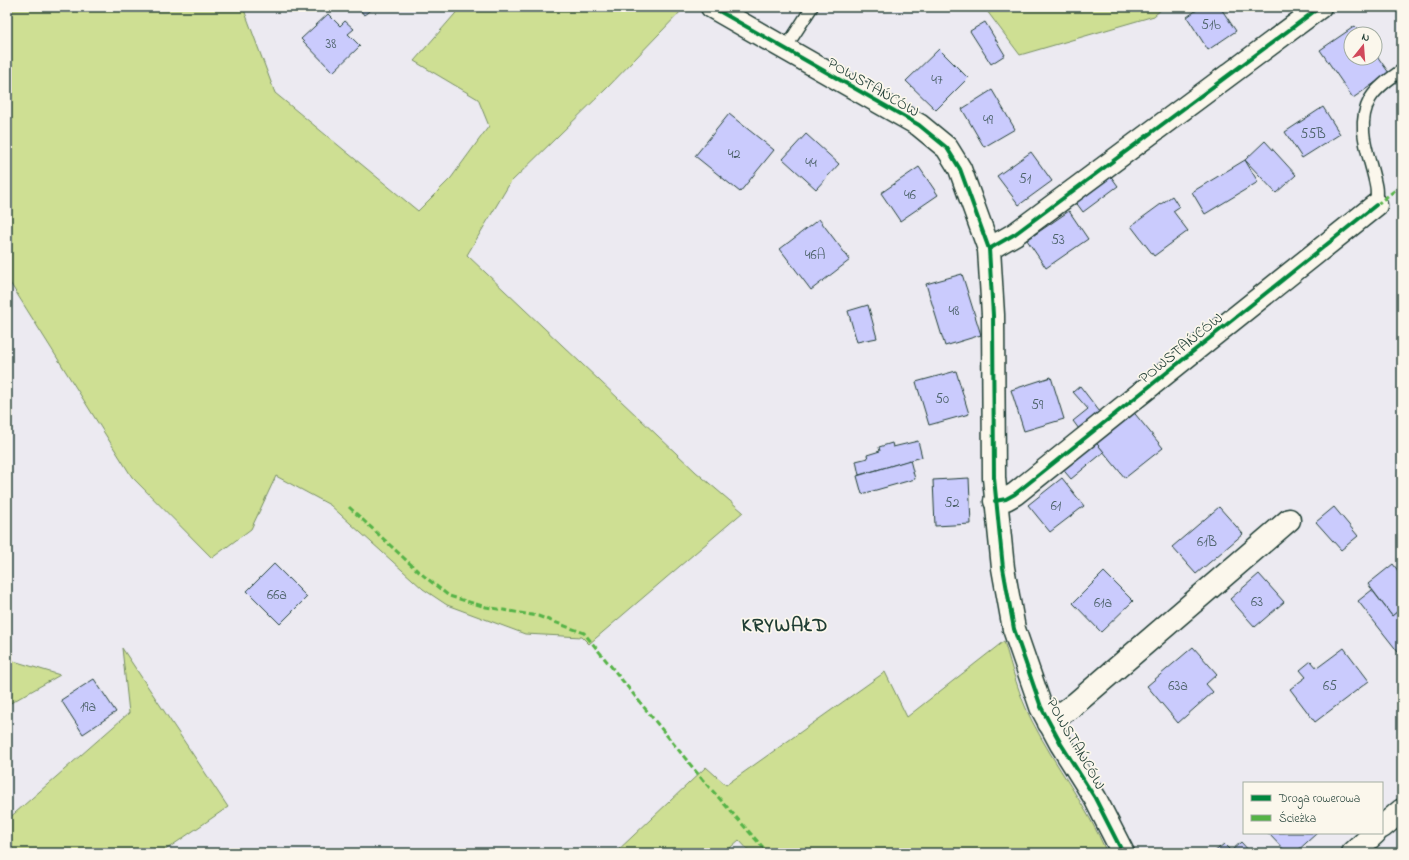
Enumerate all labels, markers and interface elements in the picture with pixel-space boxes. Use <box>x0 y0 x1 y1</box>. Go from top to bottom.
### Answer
house number: 51b <box>1201 15 1222 36</box>
north arrow <box>1343 26 1383 66</box>
text: N <box>1360 29 1372 46</box>
house number: 38 <box>325 34 337 55</box>
street label: POWSTAŃCÓW <box>823 52 923 124</box>
house number: 47 <box>931 70 943 91</box>
house number: 49 <box>983 110 994 131</box>
house number: 55B <box>1300 124 1326 145</box>
house number: 42 <box>728 144 740 165</box>
house number: 44 <box>805 153 817 174</box>
house number: 51 <box>1019 169 1032 190</box>
house number: 46 <box>904 185 916 206</box>
house number: 53 <box>1051 230 1065 251</box>
house number: 46A <box>805 245 825 266</box>
house number: 48 <box>948 301 960 322</box>
street label: POWSTAŃCÓW <box>1134 307 1229 390</box>
house number: 50 <box>935 389 949 410</box>
house number: 59 <box>1031 395 1044 416</box>
house number: 52 <box>945 493 960 514</box>
house number: 61 <box>1051 496 1062 517</box>
house number: 61B <box>1197 532 1217 553</box>
house number: 66a <box>267 585 287 606</box>
house number: 63 <box>1251 592 1263 613</box>
house number: 61a <box>1094 593 1112 614</box>
district label: KRYWAŁD <box>742 612 828 641</box>
house number: 63a <box>1168 676 1188 697</box>
house number: 65 <box>1323 676 1337 697</box>
street label: POWSTAŃCÓW <box>1039 694 1111 794</box>
house number: 19a <box>80 697 96 718</box>
legend <box>1243 782 1383 834</box>
text: Droga rowerowa <box>1278 790 1360 809</box>
text: Ścieżka <box>1279 810 1316 828</box>

